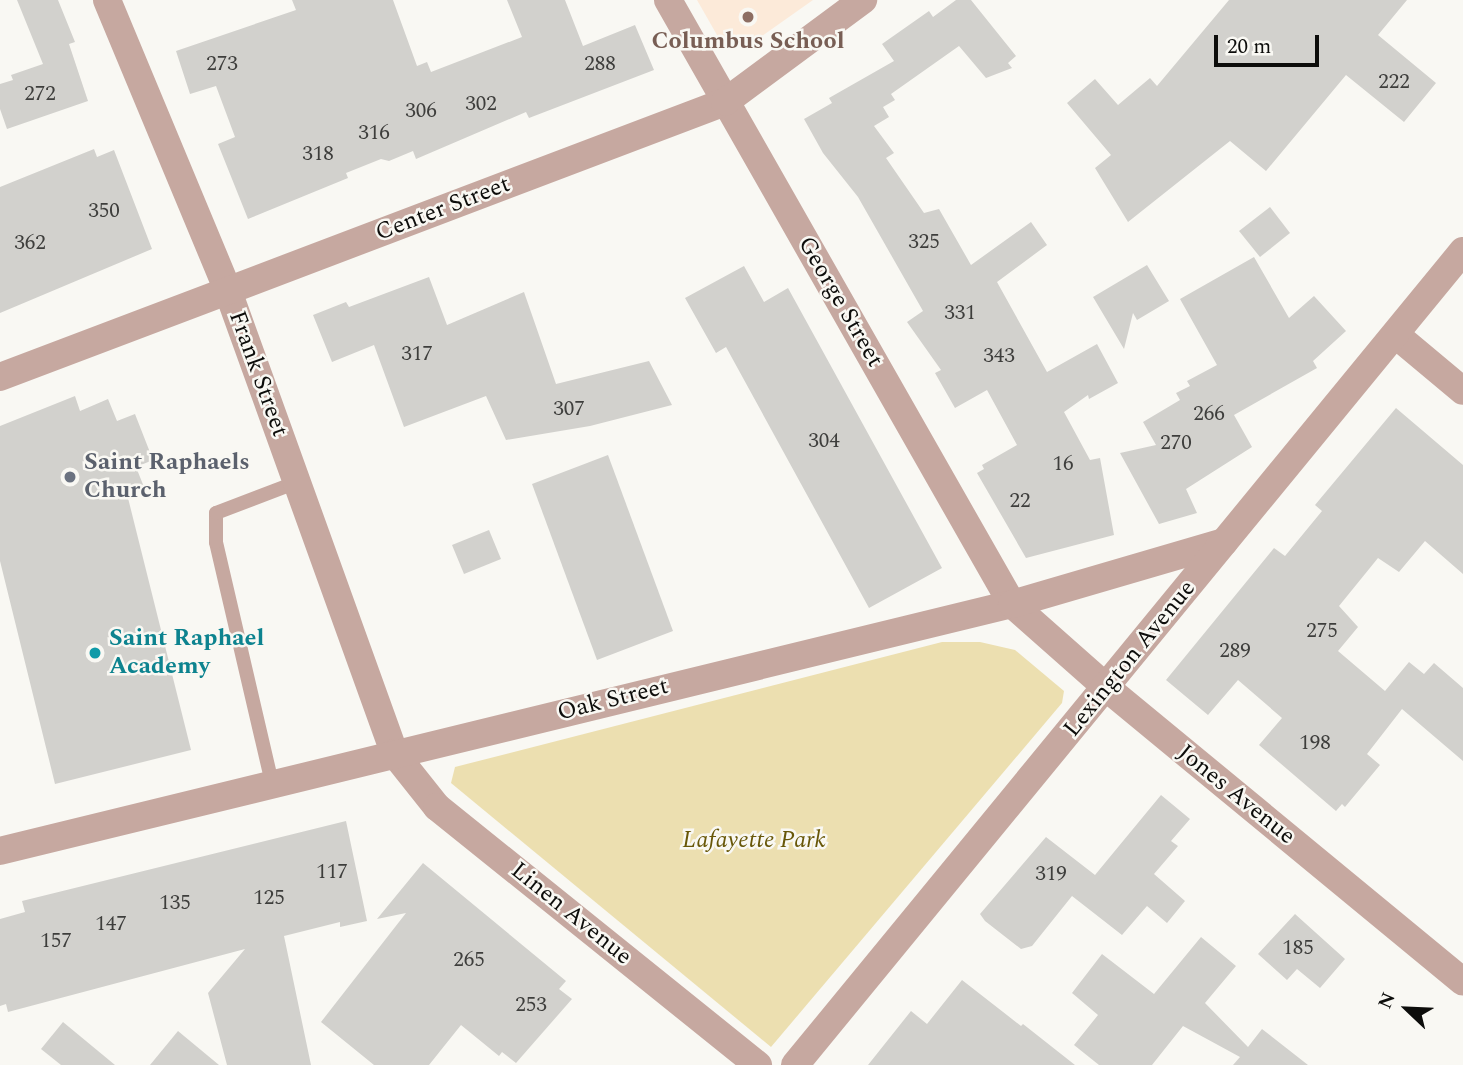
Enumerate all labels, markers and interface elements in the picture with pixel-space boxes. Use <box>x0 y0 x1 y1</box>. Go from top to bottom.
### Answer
marker: Columbus School <box>740 9 756 25</box>
scale bar <box>1218 21 1323 65</box>
place label: Columbus School <box>652 28 844 56</box>
text: 20 m <box>1227 31 1271 63</box>
house number: 273 <box>206 51 238 77</box>
house number: 288 <box>584 51 616 77</box>
house number: 222 <box>1378 69 1410 95</box>
house number: 272 <box>24 81 56 107</box>
house number: 302 <box>465 91 497 117</box>
house number: 306 <box>405 98 437 124</box>
house number: 316 <box>358 120 390 146</box>
house number: 318 <box>302 141 334 167</box>
street label: Center Street <box>372 170 514 248</box>
house number: 350 <box>88 198 120 224</box>
house number: 325 <box>908 229 940 255</box>
house number: 362 <box>14 230 46 256</box>
street label: George Street <box>791 232 889 372</box>
house number: 331 <box>944 300 976 326</box>
street label: Frank Street <box>222 307 294 441</box>
house number: 317 <box>401 341 433 367</box>
house number: 343 <box>983 343 1015 369</box>
house number: 307 <box>553 396 585 422</box>
house number: 266 <box>1193 401 1225 427</box>
house number: 304 <box>808 428 840 454</box>
house number: 270 <box>1160 430 1192 456</box>
place label: Saint Raphaels Church <box>84 449 250 505</box>
house number: 16 <box>1053 451 1073 477</box>
marker: Saint Raphaels Church <box>62 469 78 485</box>
house number: 22 <box>1010 488 1030 514</box>
street label: Lexington Avenue <box>1058 575 1202 743</box>
house number: 275 <box>1306 618 1338 644</box>
place label: Saint Raphael Academy <box>109 625 264 681</box>
house number: 289 <box>1219 638 1251 664</box>
marker: Saint Raphael Academy <box>87 645 103 661</box>
street label: Oak Street <box>555 672 671 728</box>
house number: 198 <box>1299 730 1331 756</box>
street label: Jones Avenue <box>1171 739 1301 851</box>
park label: Lafayette Park <box>682 827 826 855</box>
street label: Linen Avenue <box>505 856 637 972</box>
house number: 117 <box>316 859 348 885</box>
house number: 319 <box>1035 861 1067 887</box>
house number: 125 <box>253 885 285 911</box>
house number: 135 <box>159 890 191 916</box>
house number: 147 <box>95 911 127 937</box>
house number: 157 <box>40 928 72 954</box>
house number: 185 <box>1282 935 1314 961</box>
house number: 265 <box>453 947 485 973</box>
north arrow <box>1372 974 1442 1044</box>
text: N <box>1371 988 1404 1013</box>
house number: 253 <box>515 992 547 1018</box>

